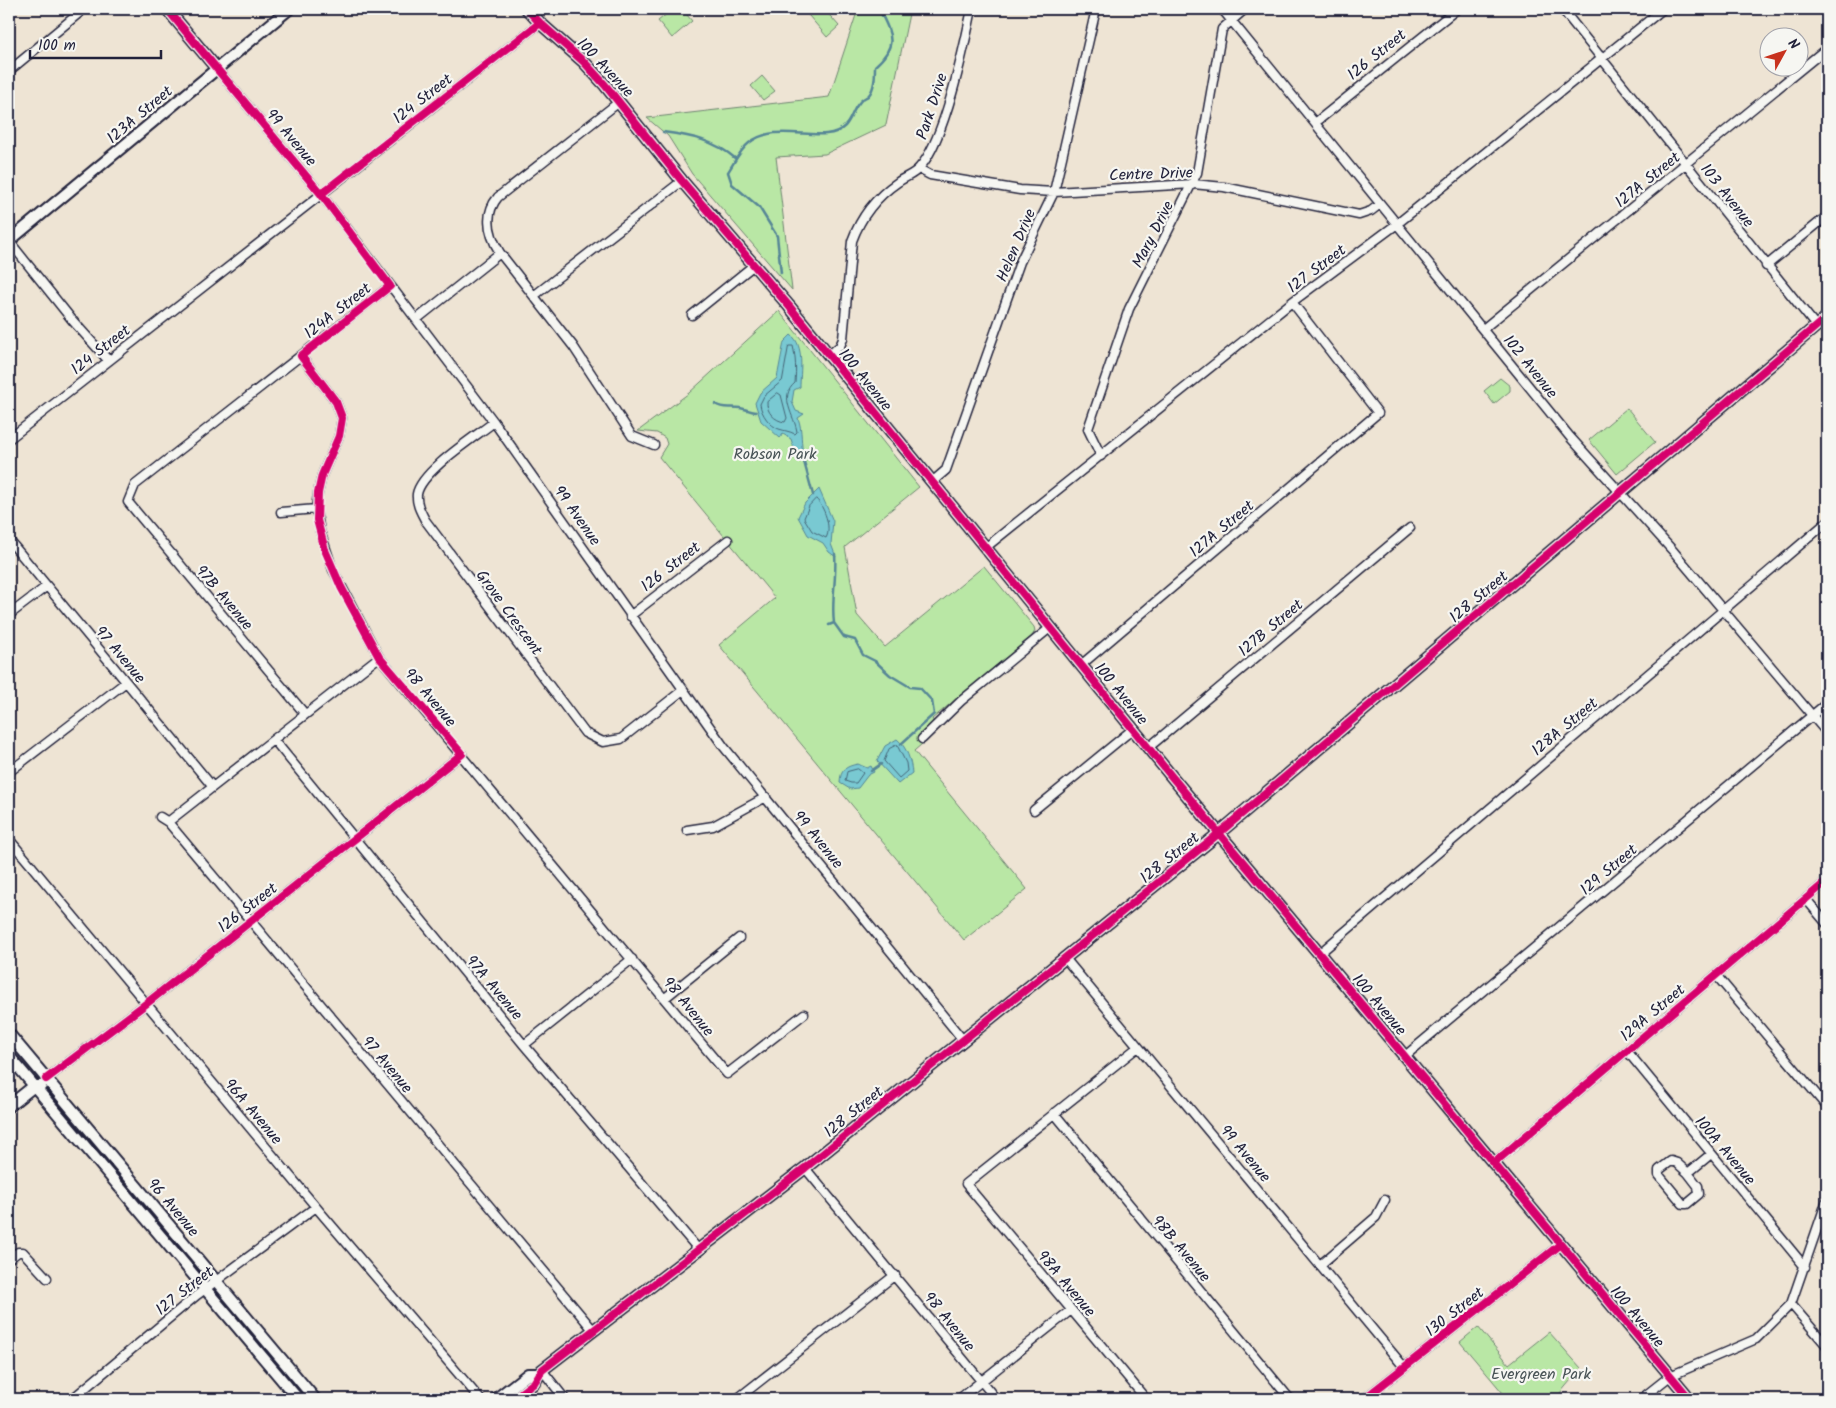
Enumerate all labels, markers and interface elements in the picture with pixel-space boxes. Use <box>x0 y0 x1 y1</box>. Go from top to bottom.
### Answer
street label: 126 Street <box>1342 23 1413 87</box>
scale bar <box>30 28 161 60</box>
north arrow <box>1758 28 1808 78</box>
street label: 100 Avenue <box>570 32 639 104</box>
text: 100 m <box>38 34 76 58</box>
text: N <box>1782 34 1805 55</box>
street label: 124 Street <box>388 67 459 131</box>
street label: Park Drive <box>910 70 955 143</box>
street label: 123A Street <box>101 79 179 150</box>
street label: 99 Avenue <box>259 103 323 172</box>
street label: 127A Street <box>1610 145 1687 215</box>
street label: 103 Avenue <box>1694 158 1760 233</box>
street label: Centre Drive <box>1109 161 1193 188</box>
street label: Mary Drive <box>1126 197 1181 273</box>
street label: Helen Drive <box>990 205 1043 286</box>
street label: 127 Street <box>1282 238 1352 300</box>
street label: 124A Street <box>299 276 378 346</box>
street label: 124 Street <box>66 318 137 382</box>
street label: 102 Avenue <box>1496 330 1563 404</box>
street label: 100 Avenue <box>832 343 898 417</box>
park label: Robson Park <box>734 442 817 467</box>
street label: 99 Avenue <box>547 480 607 551</box>
street label: 127A Street <box>1184 494 1261 564</box>
street label: 126 Street <box>636 535 707 599</box>
street label: 97B Avenue <box>189 560 259 636</box>
street label: 128 Street <box>1444 564 1515 630</box>
street label: Grove Crescent <box>469 565 549 662</box>
street label: 127B Street <box>1233 593 1310 663</box>
street label: 97 Avenue <box>88 621 152 689</box>
street label: 100 Avenue <box>1088 657 1154 731</box>
street label: 98 Avenue <box>397 663 462 733</box>
street label: 128A Street <box>1526 691 1605 763</box>
street label: 99 Avenue <box>786 805 849 875</box>
street label: 128 Street <box>1135 826 1206 890</box>
street label: 129 Street <box>1574 838 1644 902</box>
street label: 126 Street <box>213 876 284 940</box>
street label: 97A Avenue <box>459 950 529 1026</box>
street label: 100 Avenue <box>1345 968 1412 1042</box>
street label: 98 Avenue <box>656 972 720 1042</box>
street label: 129A Street <box>1615 978 1692 1048</box>
street label: 97 Avenue <box>355 1031 419 1099</box>
street label: 96A Avenue <box>218 1073 288 1151</box>
street label: 128 Street <box>819 1080 890 1144</box>
street label: 100A Avenue <box>1688 1111 1762 1191</box>
street label: 99 Avenue <box>1213 1119 1277 1188</box>
street label: 96 Avenue <box>141 1173 205 1243</box>
street label: 98B Avenue <box>1145 1210 1217 1288</box>
street label: 98A Avenue <box>1030 1245 1101 1323</box>
street label: 127 Street <box>150 1260 220 1322</box>
street label: 100 Avenue <box>1603 1280 1670 1354</box>
street label: 130 Street <box>1420 1281 1491 1343</box>
street label: 98 Avenue <box>917 1287 981 1357</box>
park label: Evergreen Park <box>1491 1362 1591 1387</box>

